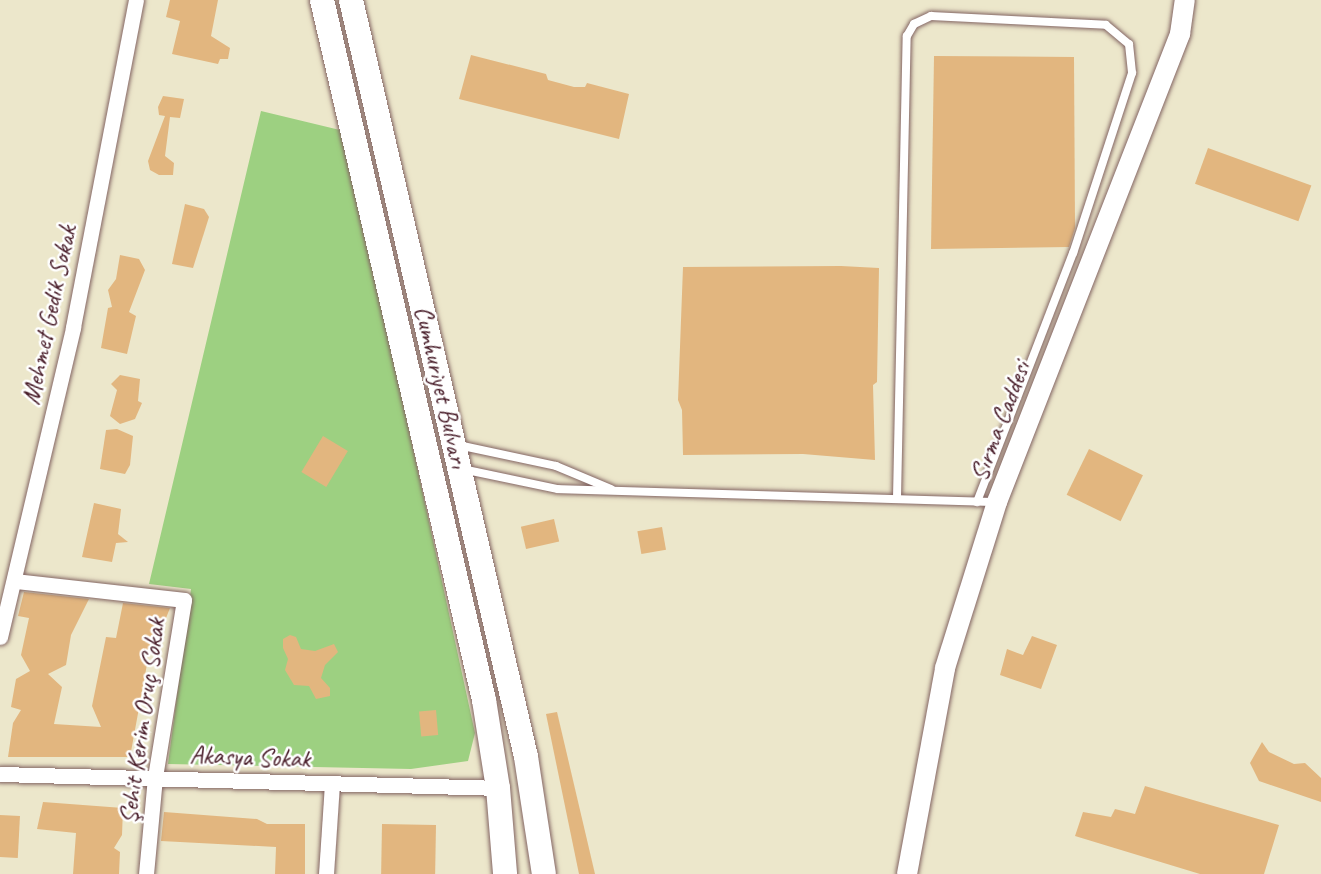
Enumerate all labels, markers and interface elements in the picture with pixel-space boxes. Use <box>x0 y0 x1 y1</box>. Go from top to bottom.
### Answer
street label: Mehmet Gedik Sokak <box>15 223 83 407</box>
street label: Cumhuriyet Bulvarı <box>407 303 475 471</box>
street label: Sırma Caddesi <box>963 356 1037 486</box>
street label: Şehit Kerim Oruç Sokak <box>112 616 172 826</box>
street label: Akasya Sokak <box>190 739 310 775</box>

